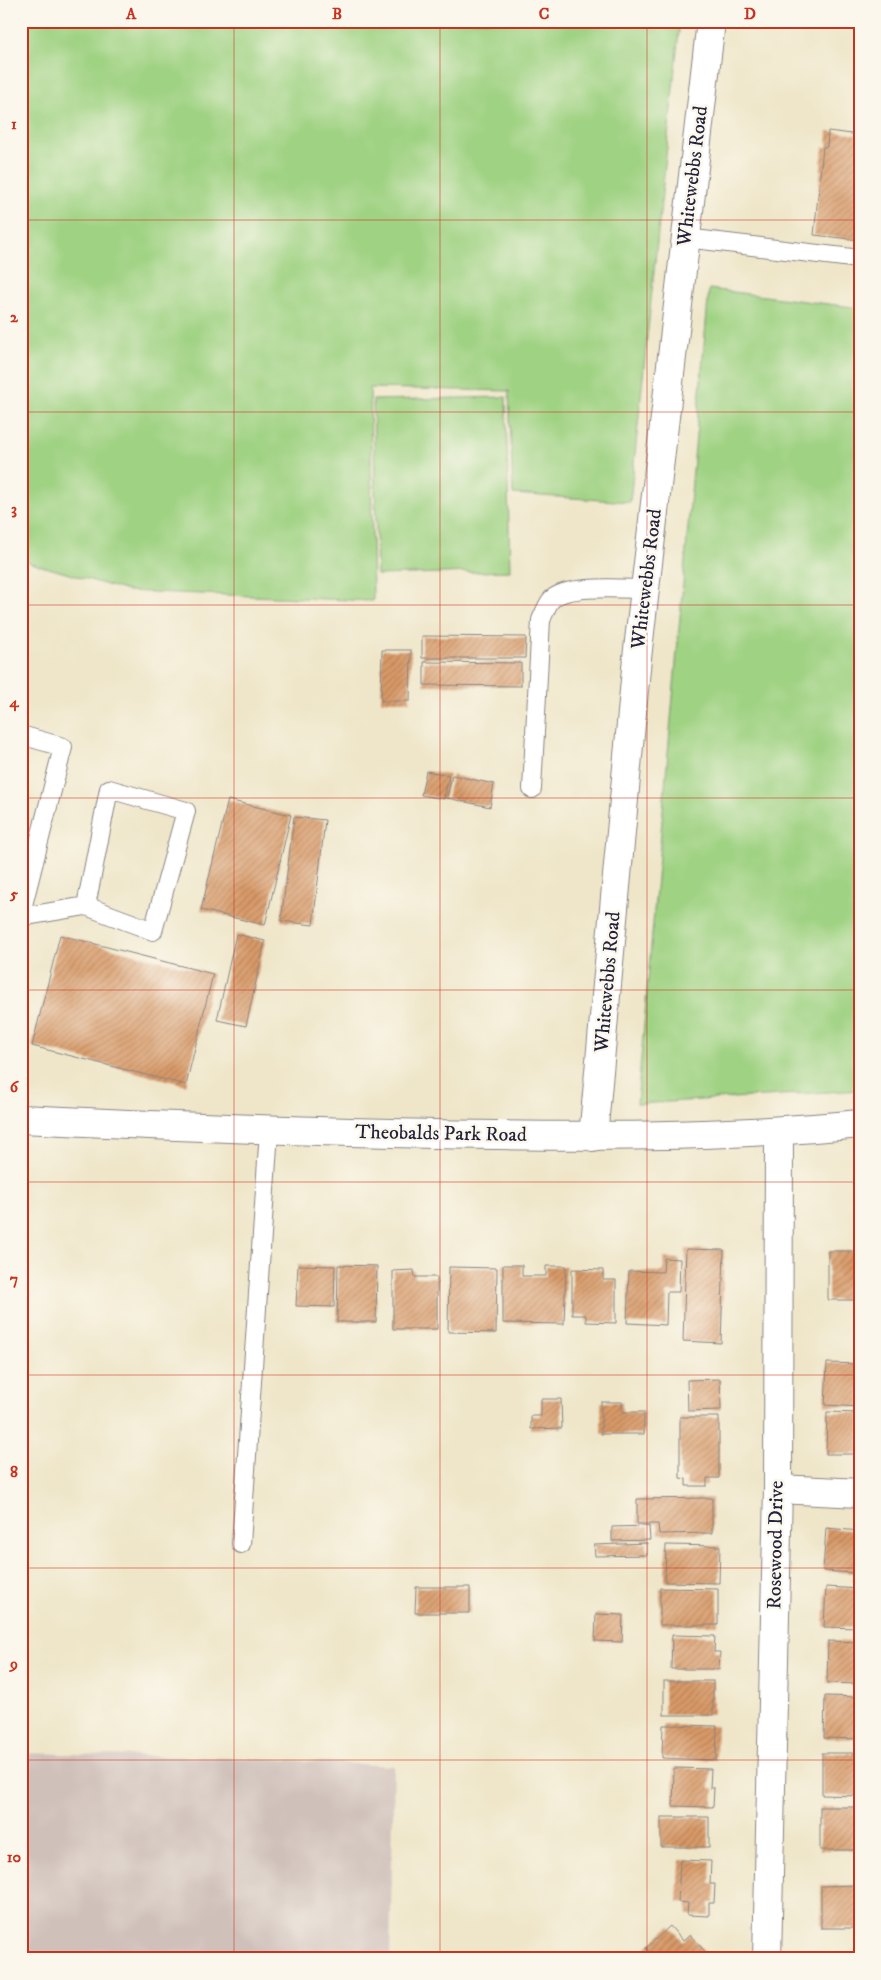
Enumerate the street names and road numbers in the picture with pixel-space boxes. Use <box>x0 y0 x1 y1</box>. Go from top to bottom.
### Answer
street label: Whitewebbs Road <box>672 104 714 249</box>
street label: Whitewebbs Road <box>626 507 668 652</box>
street label: Whitewebbs Road <box>589 911 627 1054</box>
street label: Theobalds Park Road <box>355 1120 527 1148</box>
street label: Rosewood Drive <box>762 1480 790 1610</box>

